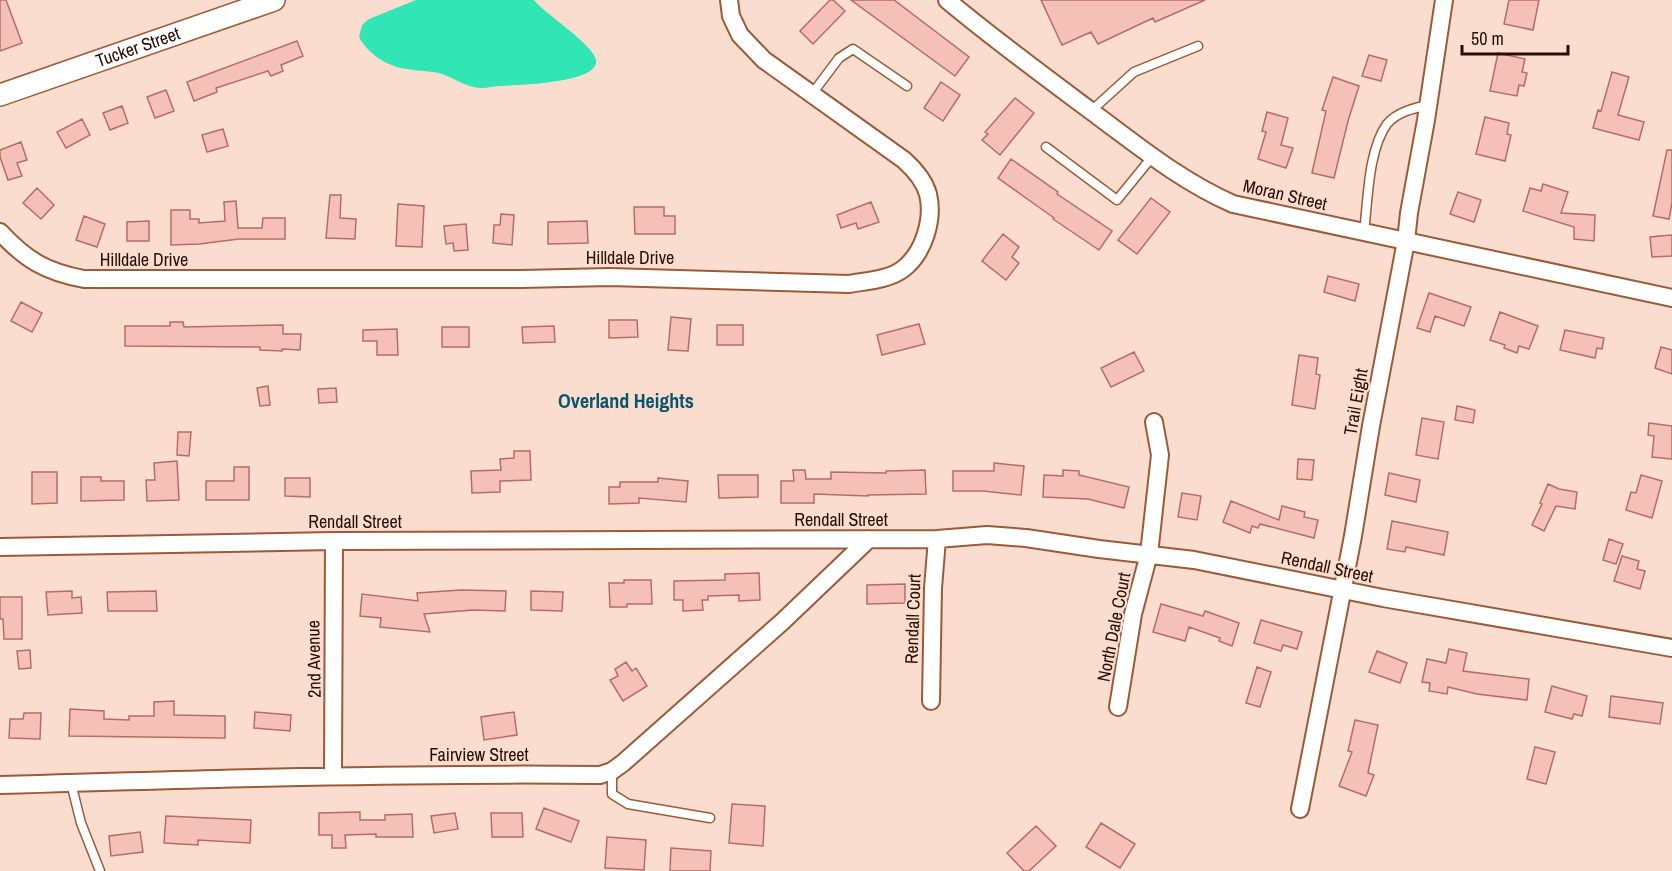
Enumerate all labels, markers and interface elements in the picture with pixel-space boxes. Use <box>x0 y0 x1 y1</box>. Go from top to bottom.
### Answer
scale bar <box>1462 18 1568 56</box>
street label: Tucker Street <box>92 21 183 73</box>
text: 50 m <box>1471 26 1504 51</box>
street label: Moran Street <box>1241 173 1329 216</box>
street label: Hilldale Drive <box>586 245 674 270</box>
street label: Hilldale Drive <box>100 247 188 272</box>
street label: Trail Eight <box>1337 366 1374 437</box>
district label: Overland Heights <box>558 387 694 414</box>
street label: Rendall Street <box>794 507 888 532</box>
street label: Rendall Street <box>308 509 402 534</box>
street label: Rendall Street <box>1279 545 1375 588</box>
street label: North Dale Court <box>1091 570 1136 684</box>
street label: Rendall Court <box>898 573 927 665</box>
street label: 2nd Avenue <box>300 620 327 698</box>
street label: Fairview Street <box>429 742 529 767</box>

